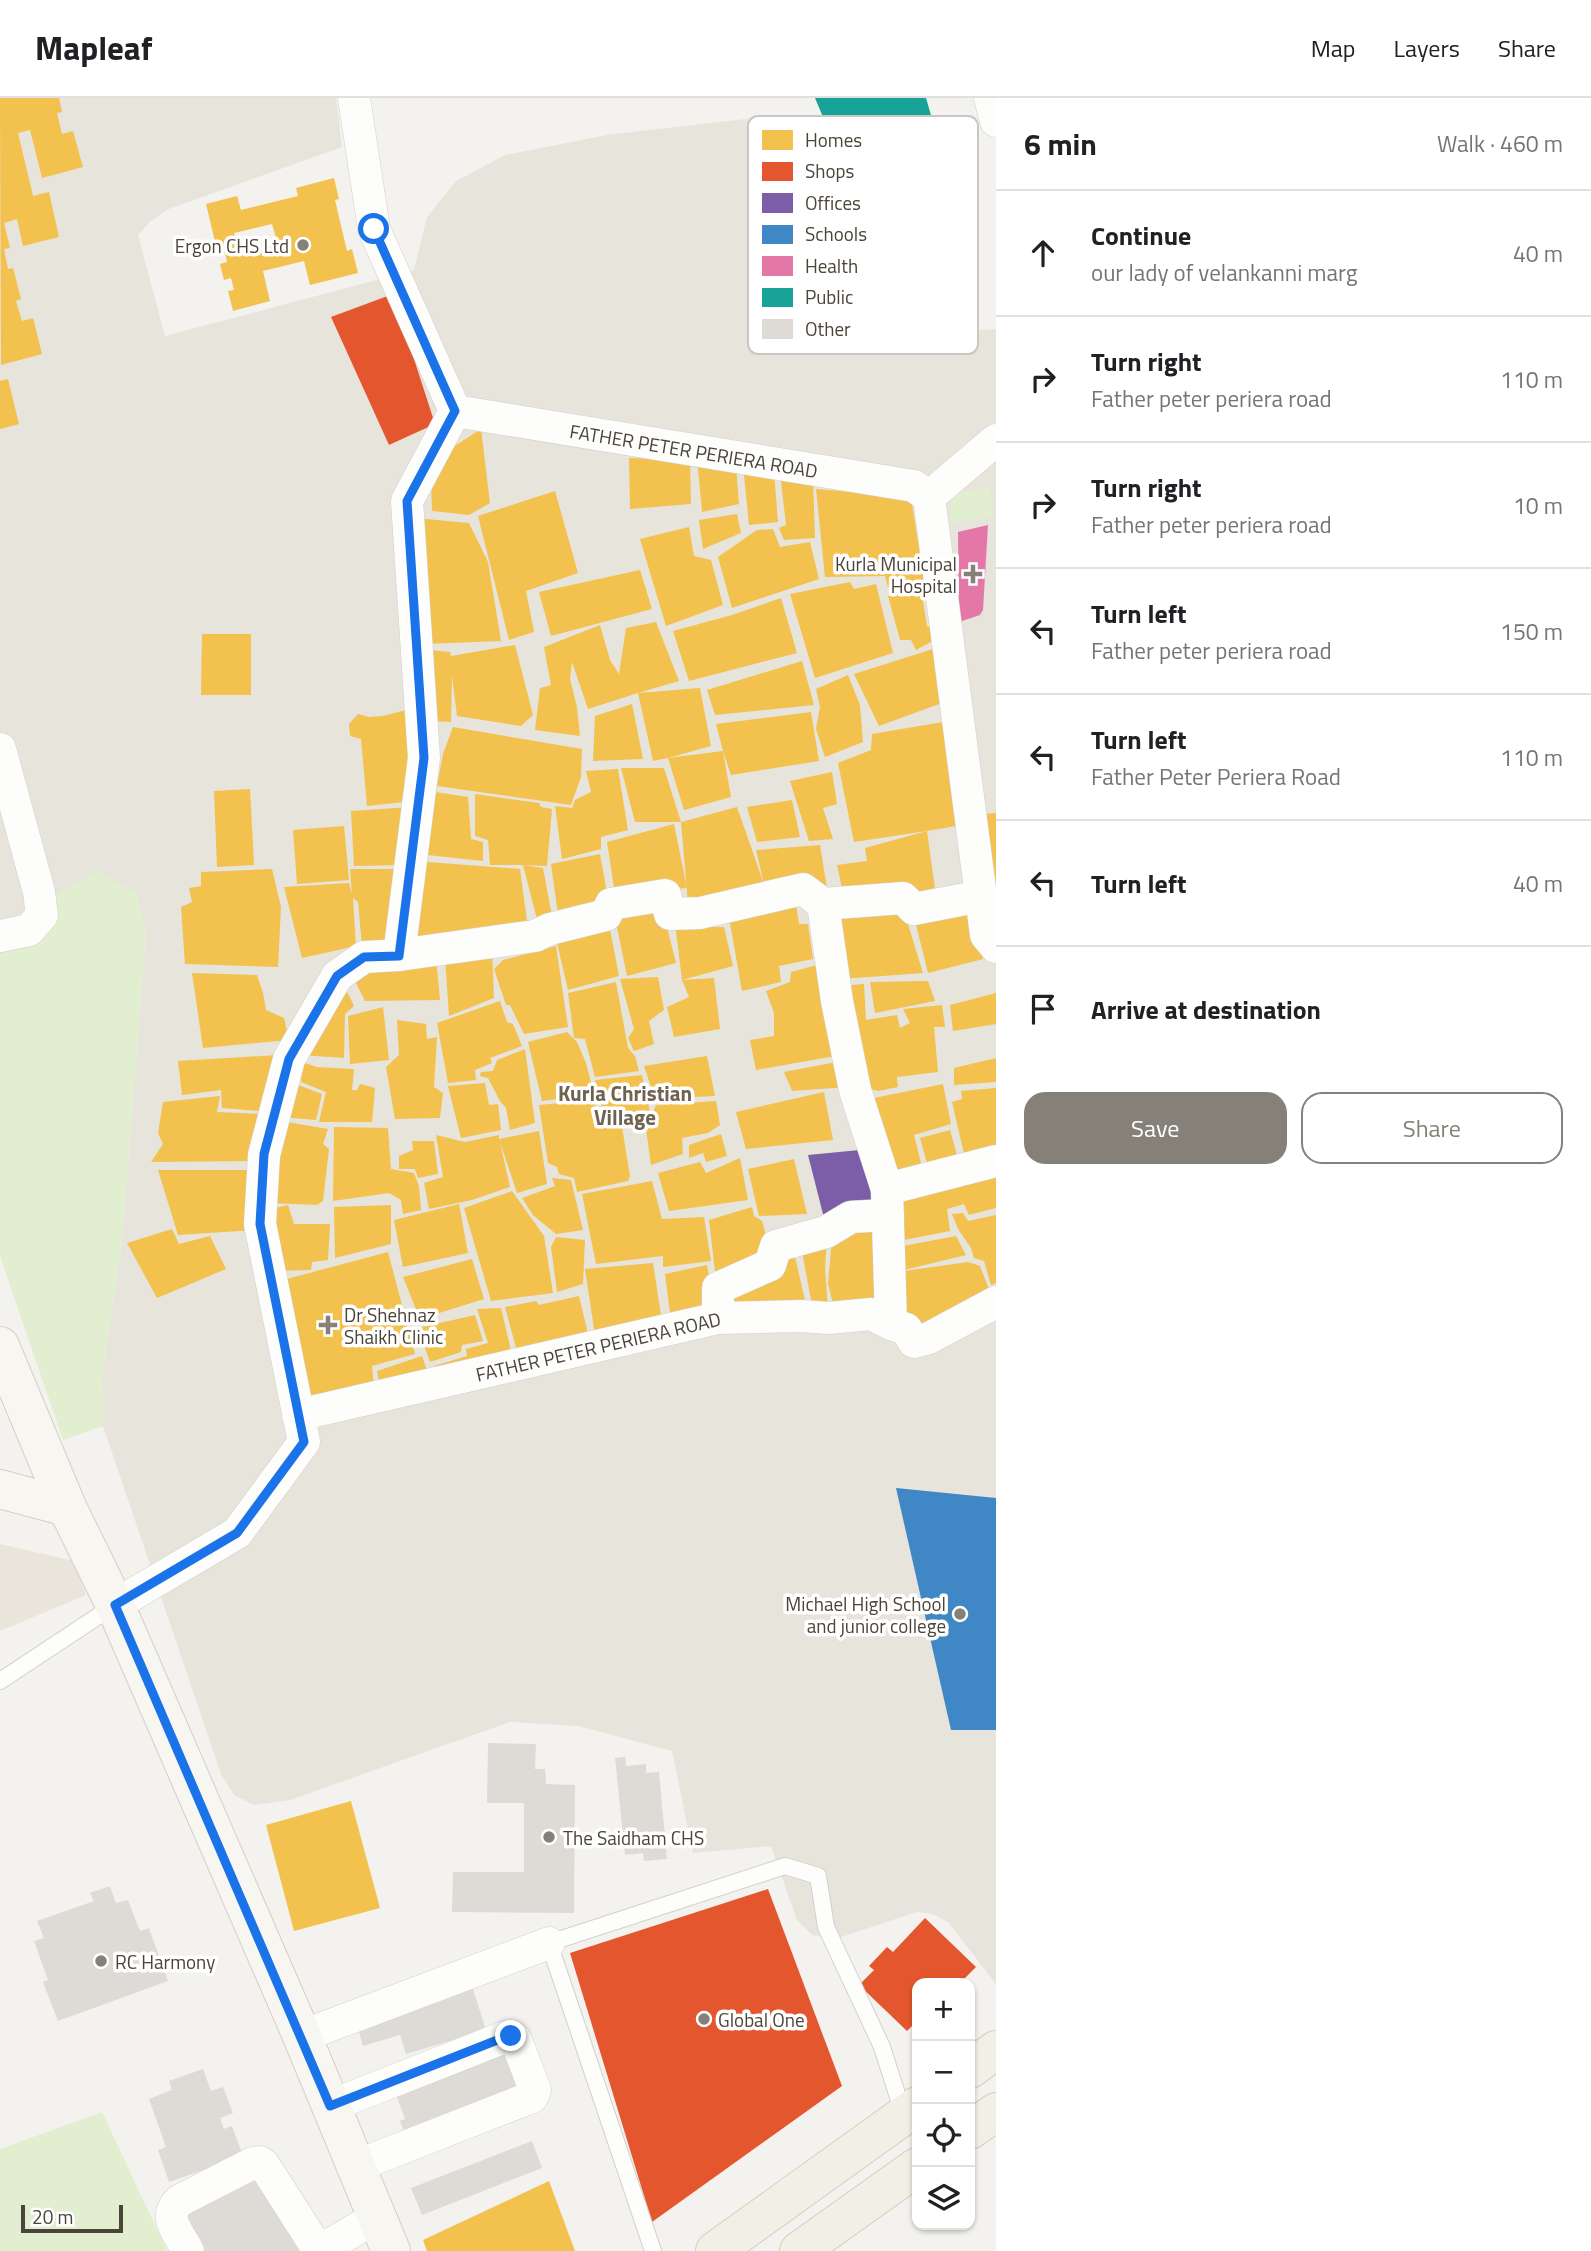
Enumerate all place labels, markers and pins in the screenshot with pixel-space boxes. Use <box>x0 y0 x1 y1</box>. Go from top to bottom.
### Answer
place label: Ergon CHS Ltd <box>175 231 289 260</box>
marker: Ergon CHS Ltd <box>295 237 311 253</box>
place label: Kurla Municipal Hospital <box>835 549 957 600</box>
marker: Kurla Municipal Hospital <box>963 564 983 584</box>
place label: Dr Shehnaz Shaikh Clinic <box>344 1300 443 1351</box>
marker: Dr Shehnaz Shaikh Clinic <box>318 1315 338 1335</box>
place label: Michael High School and junior college <box>785 1589 946 1640</box>
marker: Michael High School and junior college <box>952 1606 968 1622</box>
place label: The Saidham CHS <box>563 1823 704 1852</box>
marker: The Saidham CHS <box>541 1829 557 1845</box>
place label: RC Harmony <box>115 1947 215 1976</box>
marker: RC Harmony <box>93 1953 109 1969</box>
place label: Global One <box>718 2005 805 2034</box>
marker: Global One <box>696 2011 712 2027</box>

